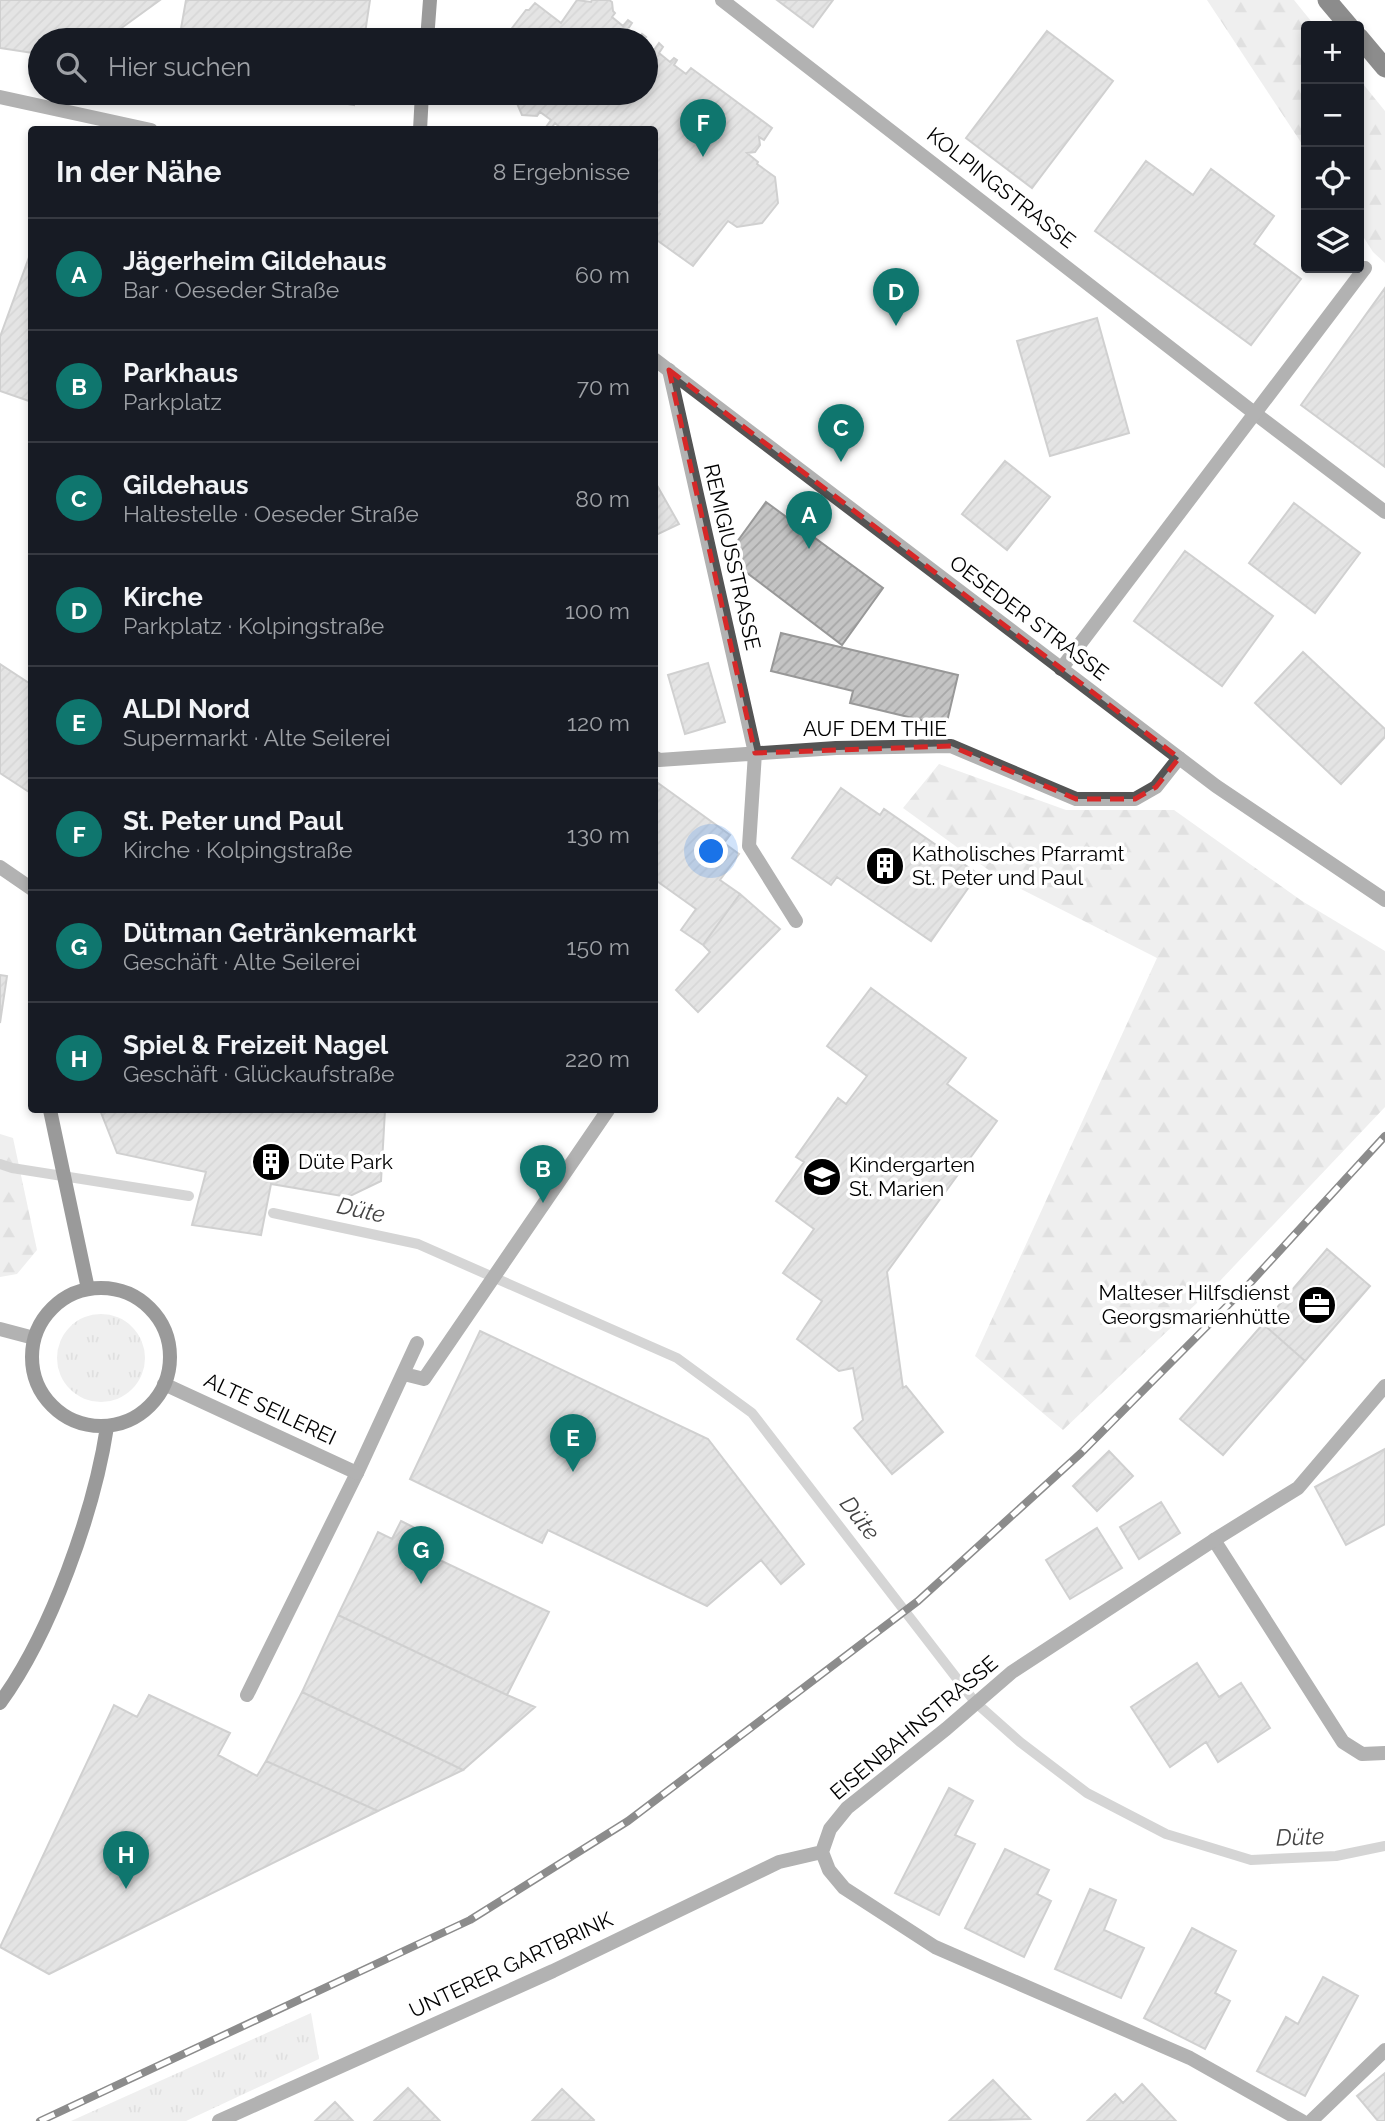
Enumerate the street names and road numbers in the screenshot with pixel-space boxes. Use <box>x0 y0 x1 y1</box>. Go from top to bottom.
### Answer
street label: KOLPINGSTRASSE <box>922 122 1081 253</box>
street label: REMIGIUSSTRASSE <box>699 461 766 652</box>
street label: OESEDER STRASSE <box>945 550 1114 685</box>
street label: AUF DEM THIE <box>803 716 947 741</box>
street label: ALTE SEILEREI <box>200 1367 340 1450</box>
street label: EISENBAHNSTRASSE <box>825 1650 1002 1805</box>
street label: UNTERER GARTBRINK <box>405 1906 617 2023</box>

